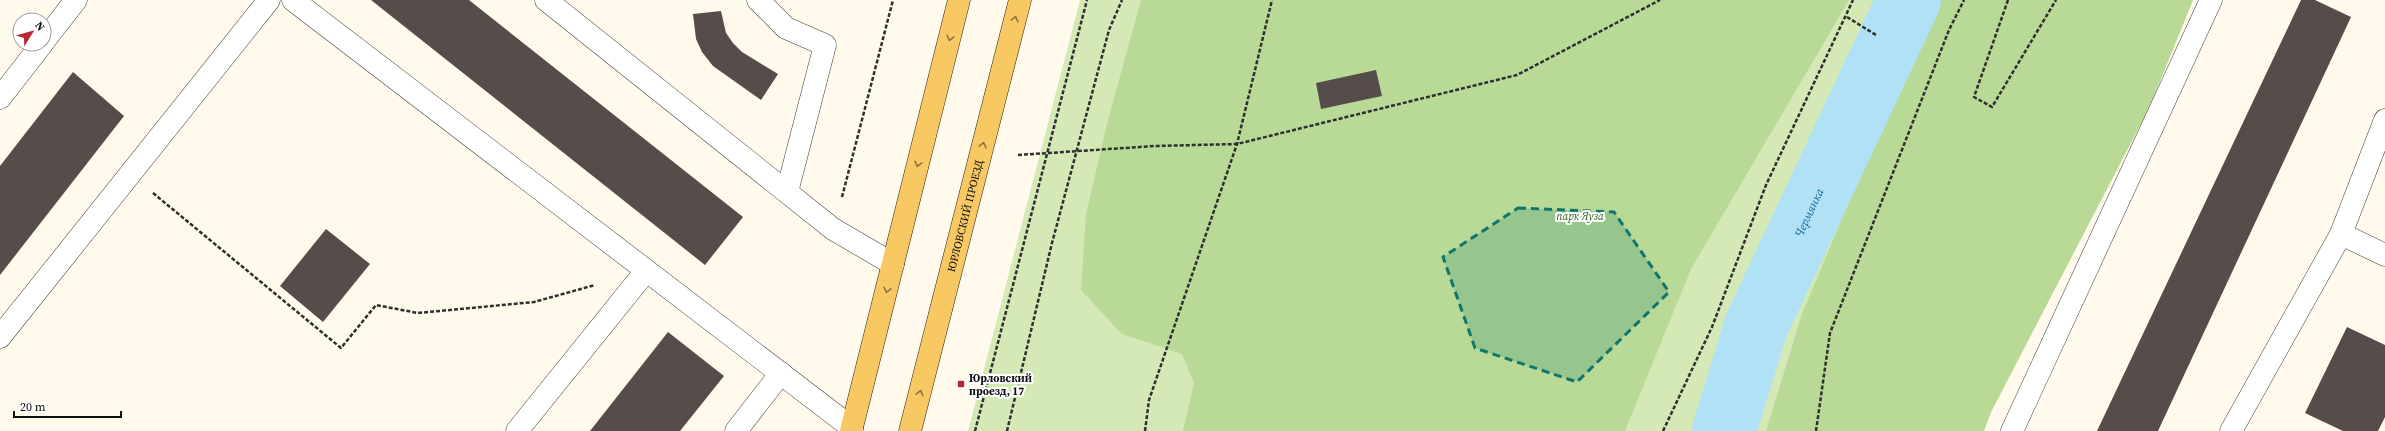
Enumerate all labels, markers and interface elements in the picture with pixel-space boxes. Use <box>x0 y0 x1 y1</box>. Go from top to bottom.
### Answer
north arrow <box>12 12 52 52</box>
one-way arrow <box>1011 16 1019 22</box>
text: N <box>31 19 48 34</box>
one-way arrow <box>946 35 954 41</box>
one-way arrow <box>978 142 987 149</box>
street label: ЮРЛОВСКИЙ ПРОЕЗД <box>944 158 987 274</box>
one-way arrow <box>915 161 923 167</box>
water label: Чермянка <box>1791 185 1828 240</box>
park label: парк Яуза <box>1556 209 1604 224</box>
one-way arrow <box>883 286 892 293</box>
place label: Юрловский проезд, 17 <box>969 371 1032 399</box>
marker: Юрловский проезд, 17 <box>956 379 966 389</box>
one-way arrow <box>915 390 923 396</box>
scale bar <box>14 393 121 419</box>
text: 20 m <box>20 399 46 415</box>

